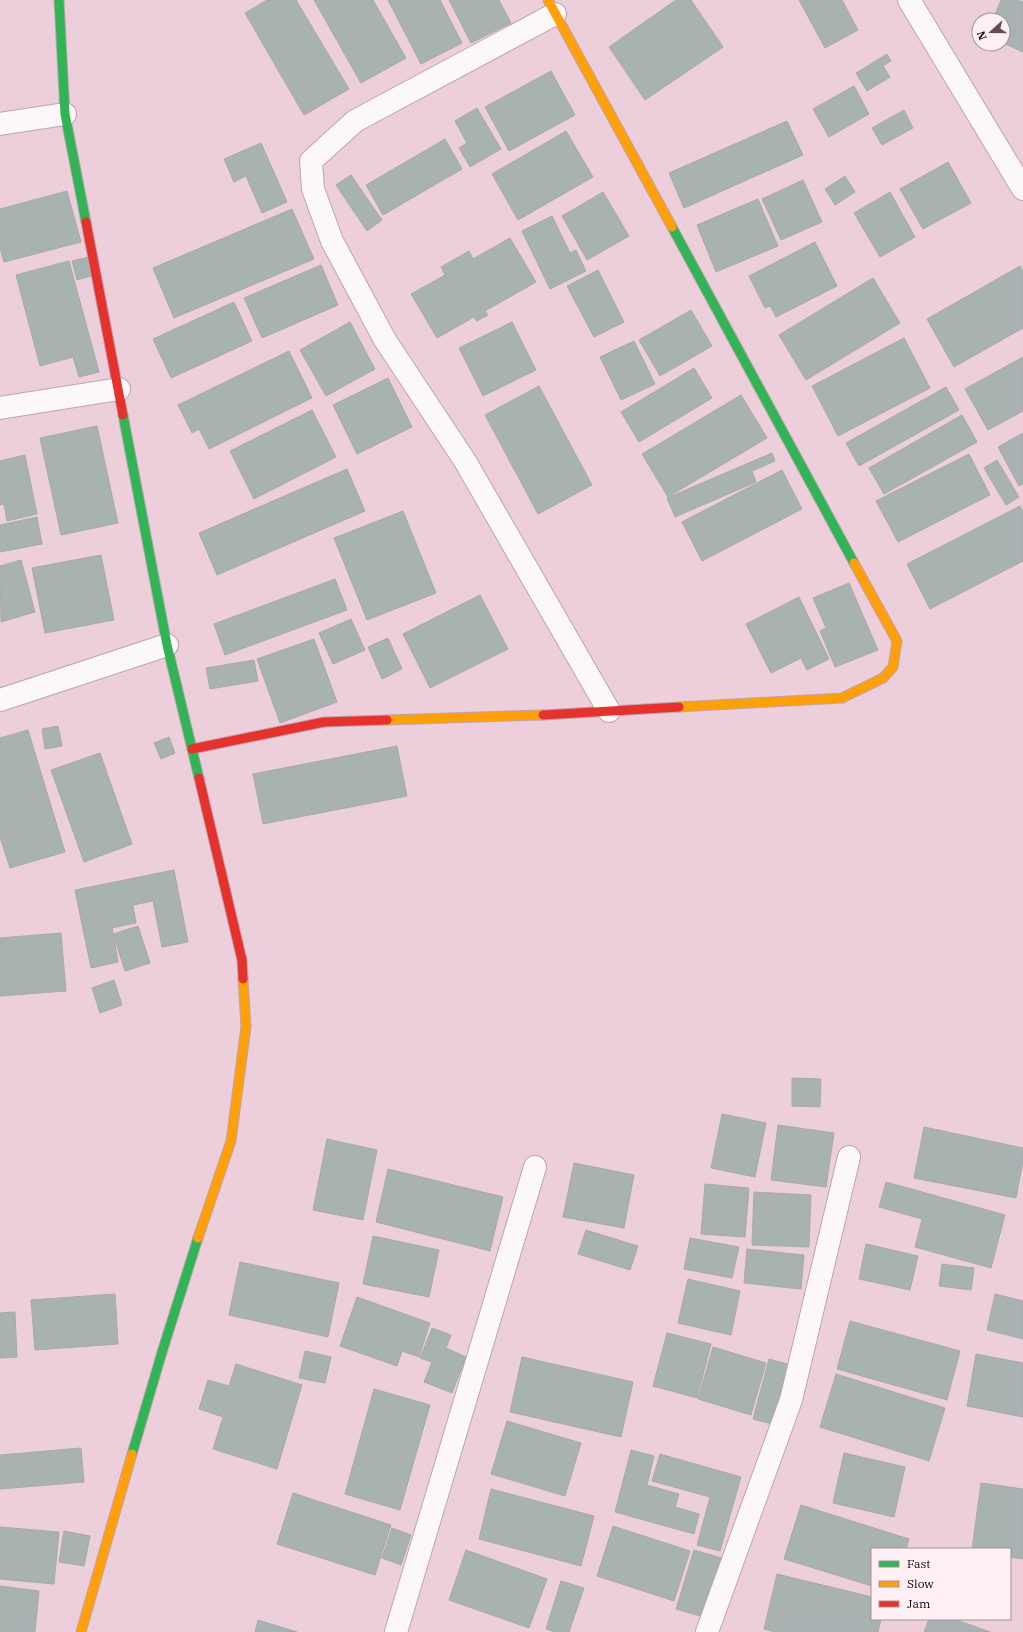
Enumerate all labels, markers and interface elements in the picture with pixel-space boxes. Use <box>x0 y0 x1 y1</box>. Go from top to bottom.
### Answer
north arrow <box>971 12 1011 52</box>
text: N <box>973 29 990 42</box>
legend <box>871 1548 1011 1620</box>
text: Fast <box>907 1556 931 1571</box>
text: Slow <box>907 1576 934 1591</box>
text: Jam <box>907 1596 931 1611</box>

